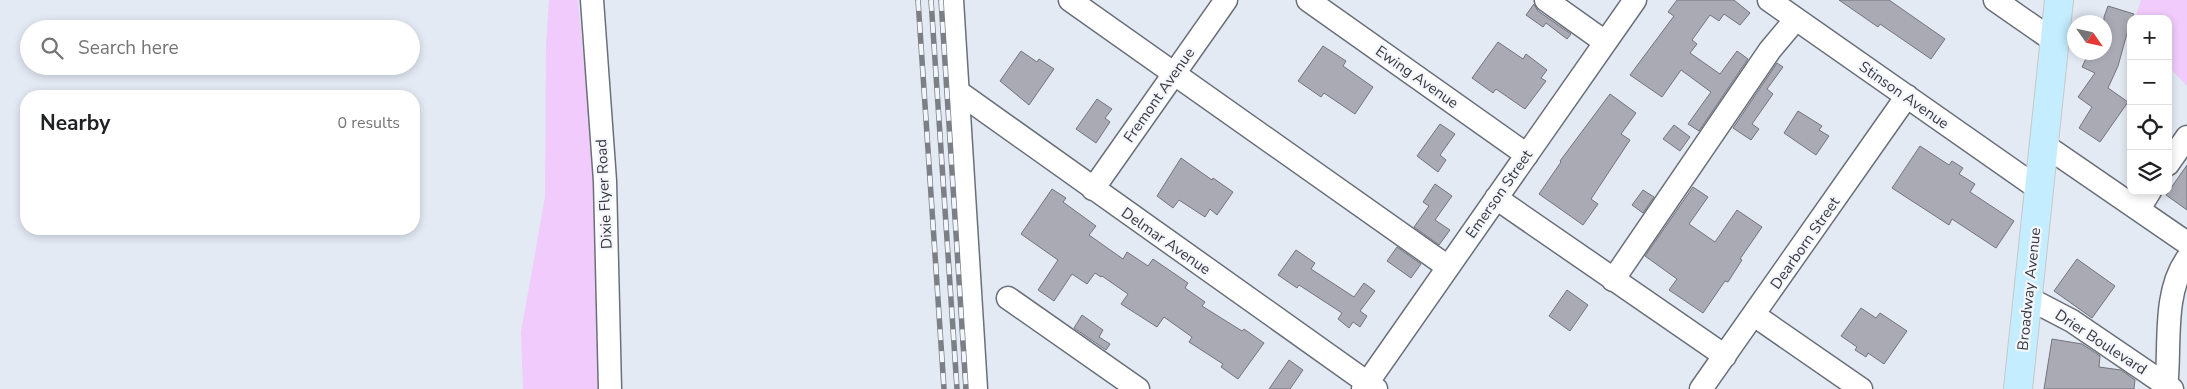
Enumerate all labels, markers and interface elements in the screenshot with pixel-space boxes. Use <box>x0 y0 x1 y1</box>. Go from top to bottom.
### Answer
north arrow <box>2067 15 2112 60</box>
map controls <box>2127 15 2172 195</box>
button: + <box>2127 15 2172 60</box>
search box <box>20 20 420 75</box>
icon: search <box>38 34 66 62</box>
text: Search here <box>78 35 179 61</box>
street label: Ewing Avenue <box>1372 41 1462 113</box>
street label: Fremont Avenue <box>1119 44 1199 146</box>
street label: Stinson Avenue <box>1855 57 1953 133</box>
button: − <box>2127 60 2172 105</box>
button: locate <box>2127 105 2172 150</box>
text: Nearby <box>40 109 110 137</box>
text: 0 results <box>338 112 400 134</box>
street label: Dixie Flyer Road <box>591 139 617 249</box>
street label: Emerson Street <box>1461 145 1537 242</box>
button: layers <box>2127 150 2172 195</box>
street label: Dearborn Street <box>1766 192 1845 293</box>
street label: Delmar Avenue <box>1117 203 1215 279</box>
street label: Broadway Avenue <box>2013 227 2045 351</box>
street label: Drier Boulevard <box>2051 305 2151 379</box>

